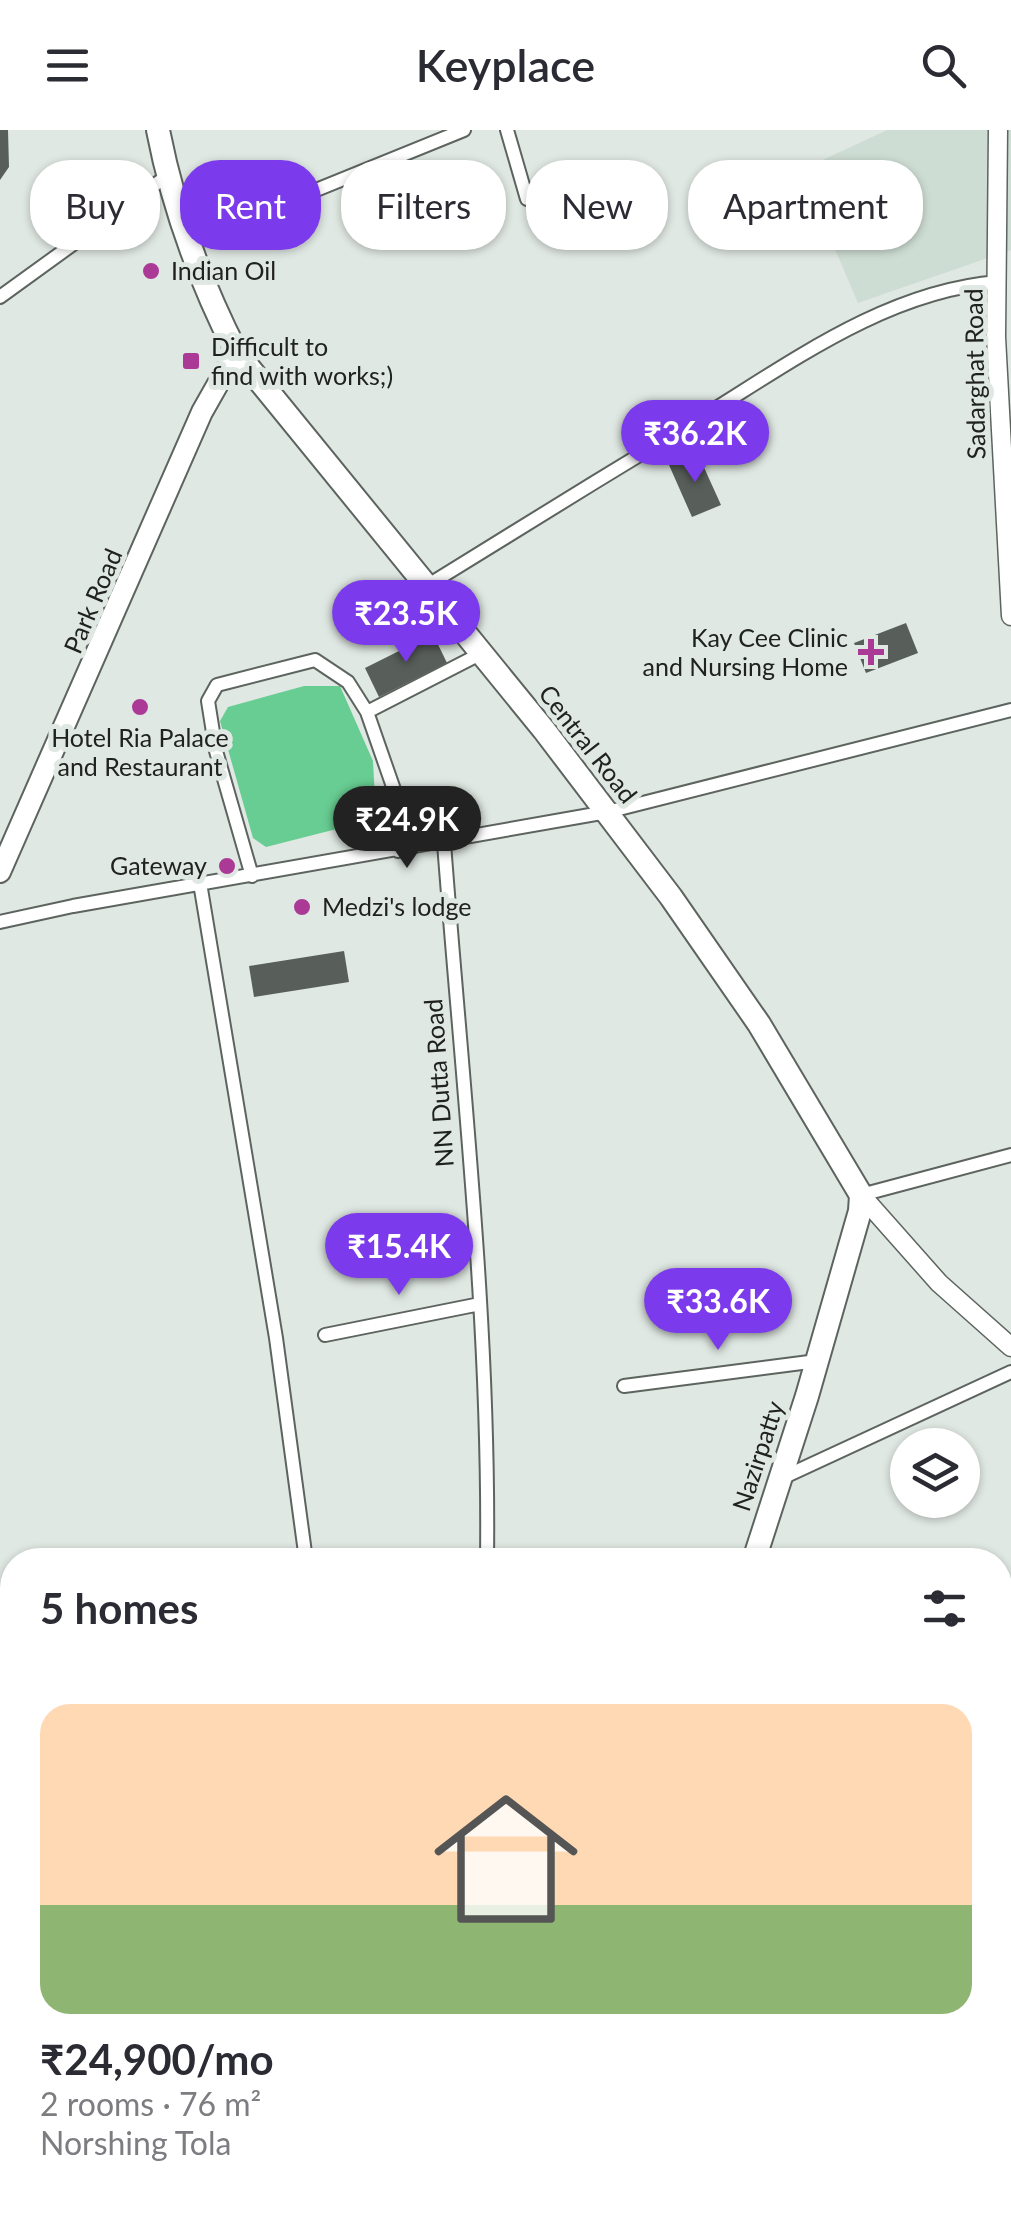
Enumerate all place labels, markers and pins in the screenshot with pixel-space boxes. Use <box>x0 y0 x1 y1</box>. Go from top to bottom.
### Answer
place label: Indian Oil <box>171 255 276 285</box>
marker: Indian Oil <box>140 260 162 282</box>
place label: Difficult to find with works;) <box>211 331 393 390</box>
marker: Difficult to find with works;) <box>180 350 202 372</box>
pin: ₹36.2K <box>614 400 776 485</box>
pin: ₹23.5K <box>325 580 487 665</box>
place label: Kay Cee Clinic and Nursing Home <box>643 622 848 681</box>
marker: Kay Cee Clinic and Nursing Home <box>858 639 884 665</box>
marker: Hotel Ria Palace and Restaurant <box>129 696 151 718</box>
place label: Hotel Ria Palace and Restaurant <box>51 722 229 781</box>
pin: ₹24.9K <box>326 786 488 871</box>
place label: Gateway <box>110 850 207 880</box>
marker: Gateway <box>216 855 238 877</box>
place label: Medzi's lodge <box>322 891 472 921</box>
marker: Medzi's lodge <box>291 896 313 918</box>
pin: ₹15.4K <box>318 1213 480 1298</box>
pin: ₹33.6K <box>637 1268 799 1353</box>

